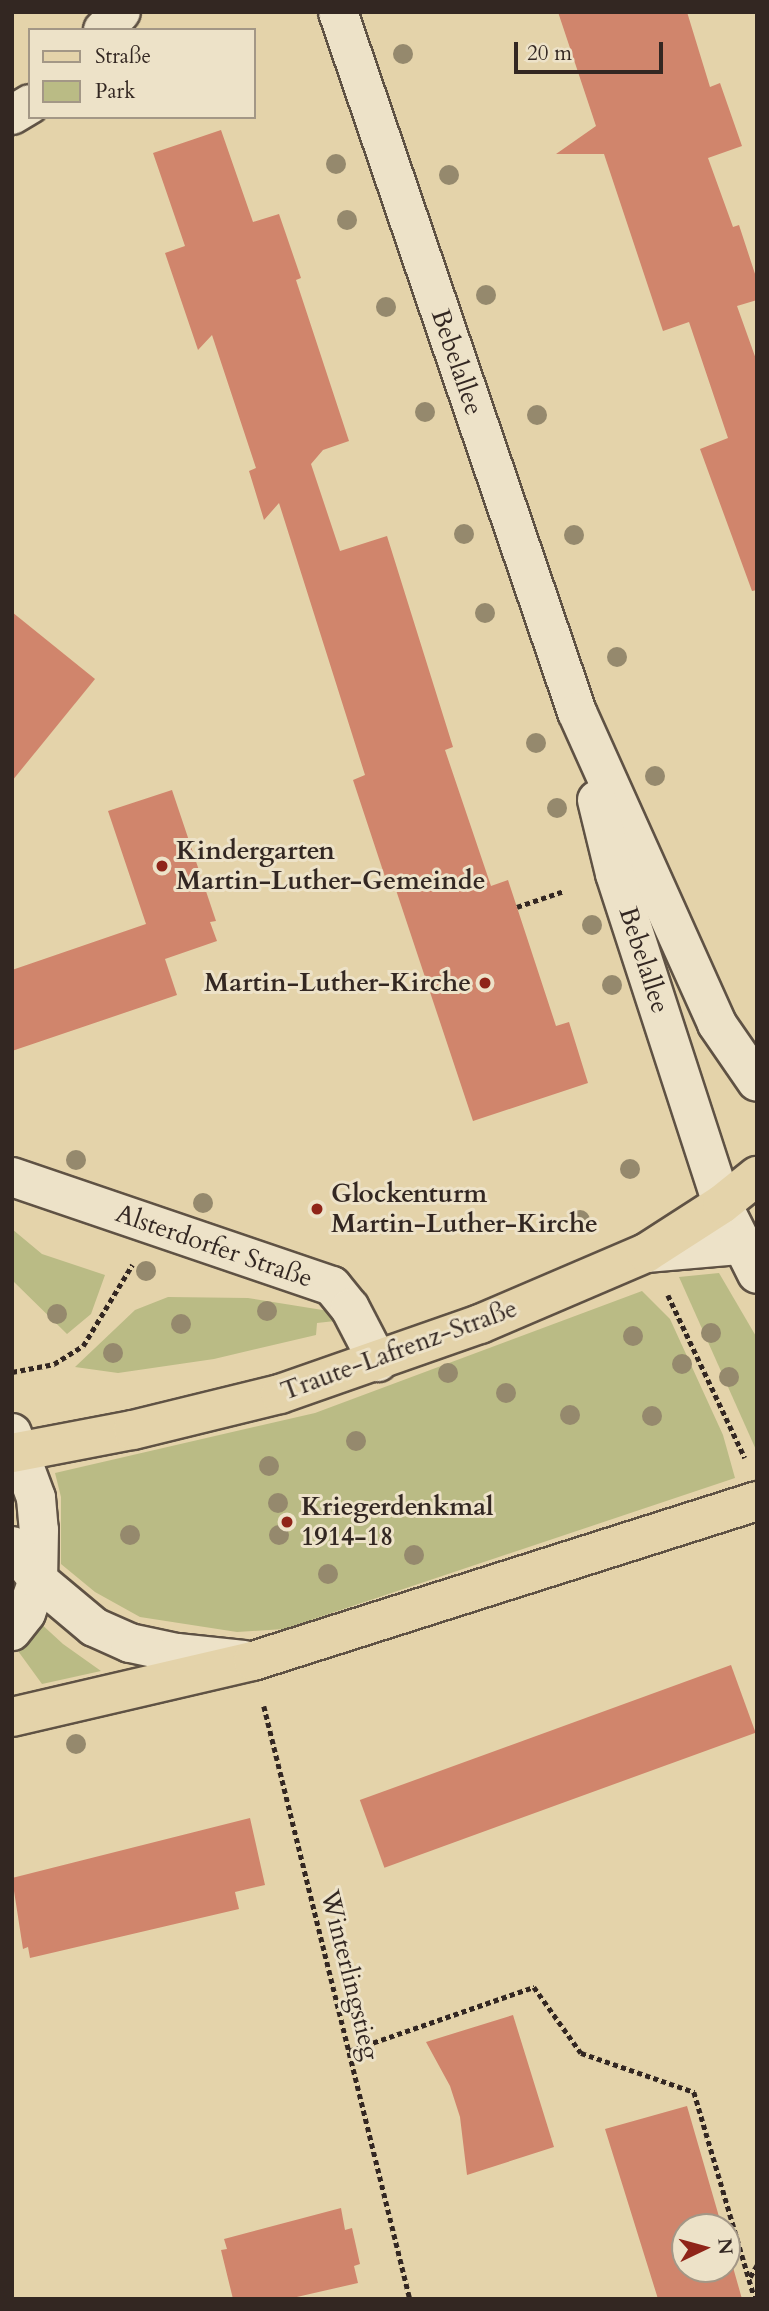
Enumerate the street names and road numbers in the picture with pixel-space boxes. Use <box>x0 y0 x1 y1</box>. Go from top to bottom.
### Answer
street label: Bebelallee <box>424 305 490 419</box>
street label: Bebelallee <box>612 903 676 1017</box>
street label: Alsterdorfer Straße <box>111 1198 317 1294</box>
street label: Traute-Lafrenz-Straße <box>277 1293 521 1407</box>
street label: Winterlingstieg <box>314 1887 386 2063</box>

